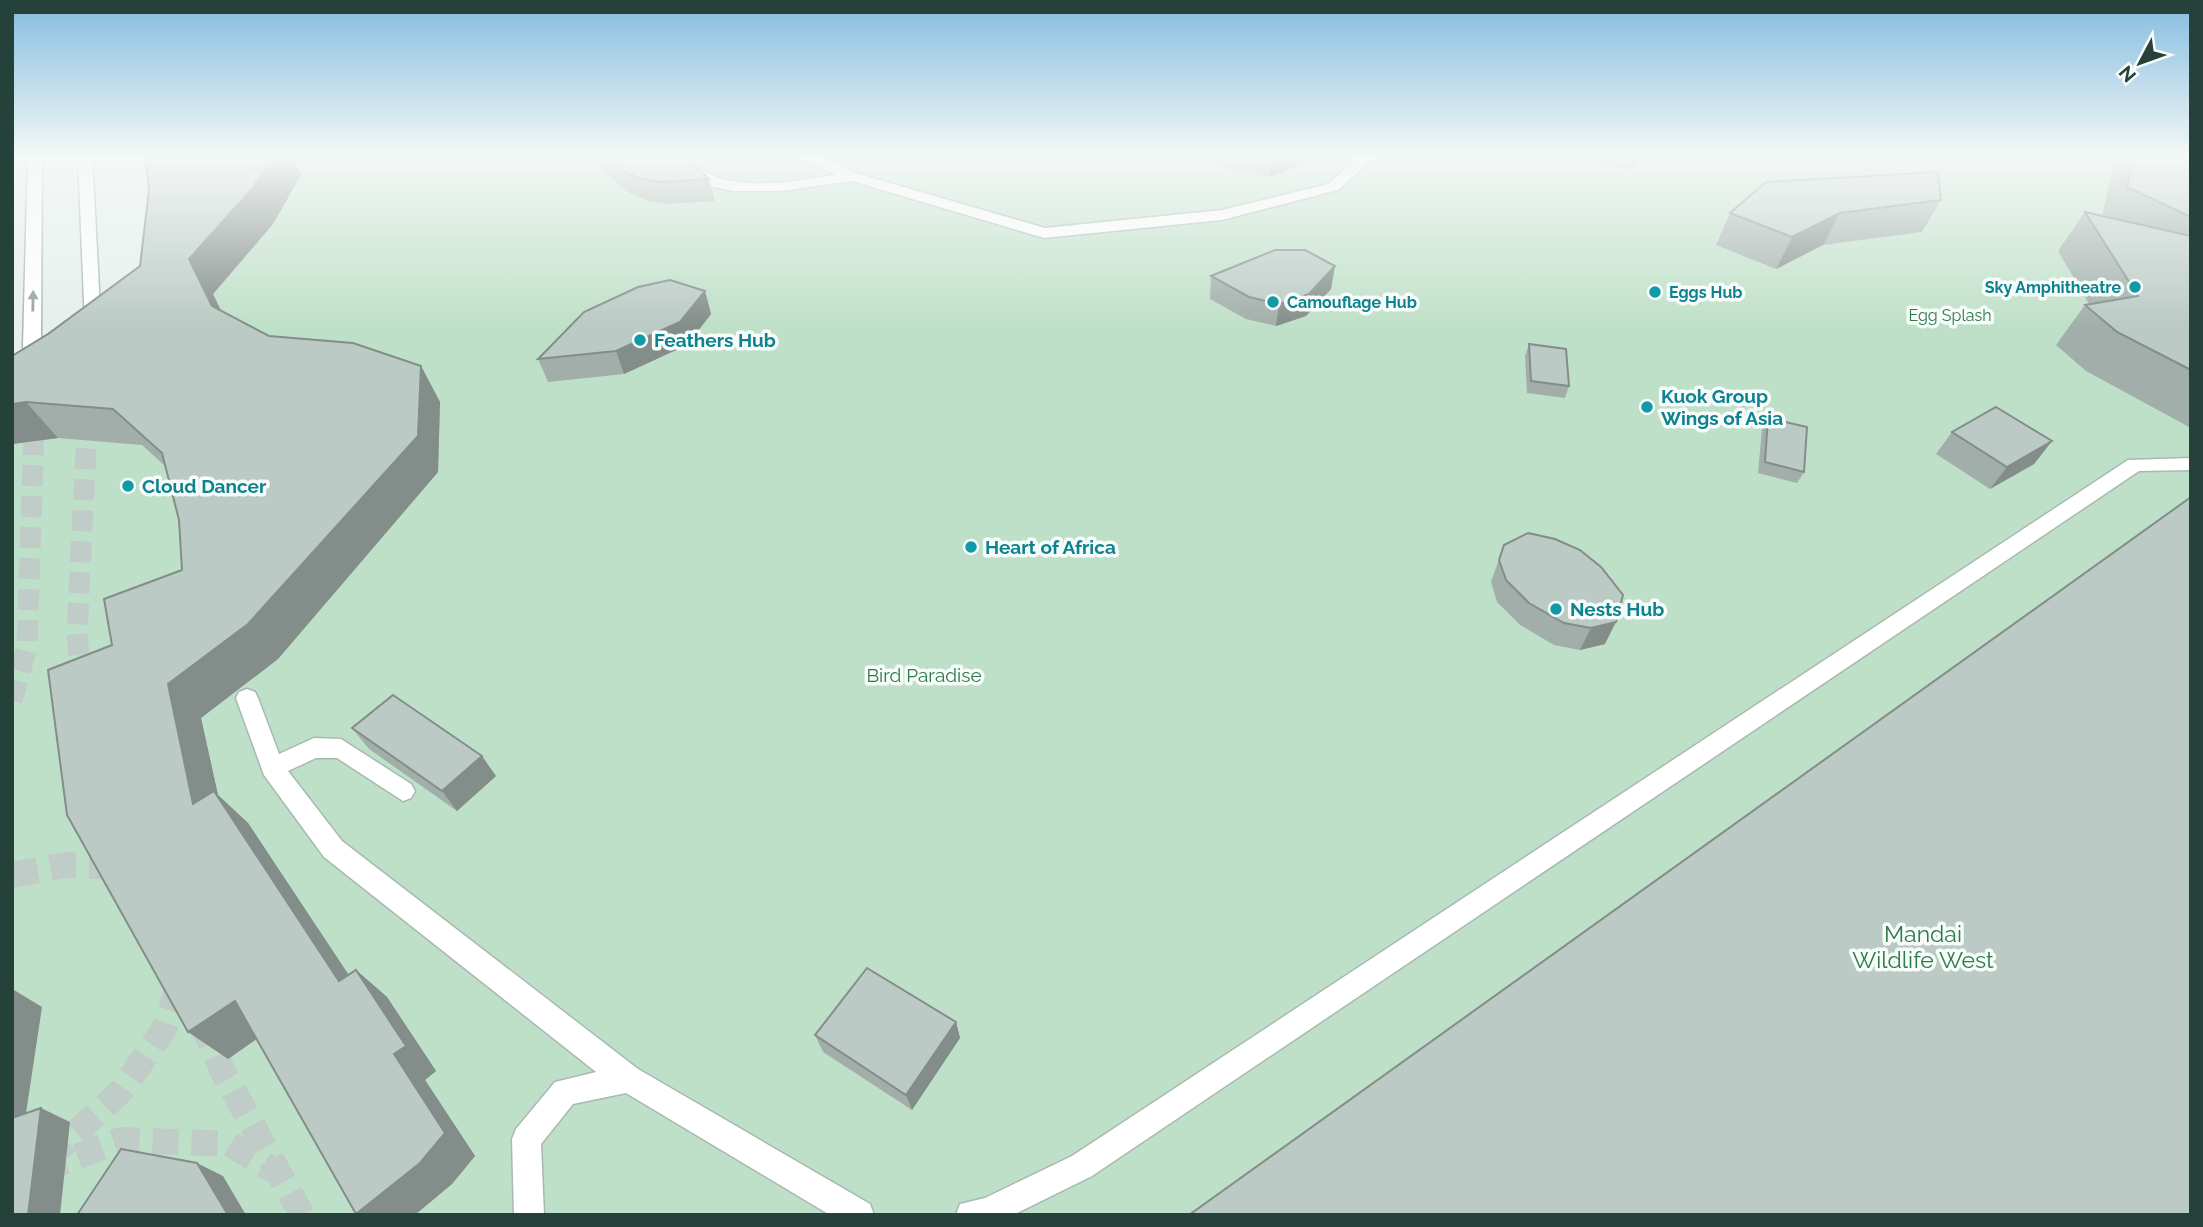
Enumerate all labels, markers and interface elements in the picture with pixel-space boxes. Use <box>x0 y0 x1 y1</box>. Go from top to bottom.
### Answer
north arrow <box>2105 28 2175 98</box>
text: N <box>2114 61 2140 87</box>
place label: Sky Amphitheatre <box>1985 278 2121 297</box>
marker: Sky Amphitheatre <box>2127 279 2143 295</box>
place label: Eggs Hub <box>1669 283 1742 302</box>
marker: Eggs Hub <box>1647 284 1663 300</box>
one-way arrow <box>27 290 39 312</box>
place label: Camouflage Hub <box>1287 293 1417 312</box>
marker: Camouflage Hub <box>1265 294 1281 310</box>
park label: Egg Splash <box>1908 306 1992 325</box>
place label: Feathers Hub <box>654 329 776 351</box>
marker: Feathers Hub <box>632 332 648 348</box>
place label: Kuok Group Wings of Asia <box>1661 385 1783 429</box>
marker: Kuok Group Wings of Asia <box>1639 399 1655 415</box>
place label: Cloud Dancer <box>142 475 267 497</box>
marker: Cloud Dancer <box>120 478 136 494</box>
place label: Heart of Africa <box>985 536 1116 558</box>
marker: Heart of Africa <box>963 539 979 555</box>
place label: Nests Hub <box>1570 598 1664 620</box>
marker: Nests Hub <box>1548 601 1564 617</box>
park label: Bird Paradise <box>866 664 982 686</box>
park label: Mandai Wildlife West <box>1852 920 1994 973</box>

